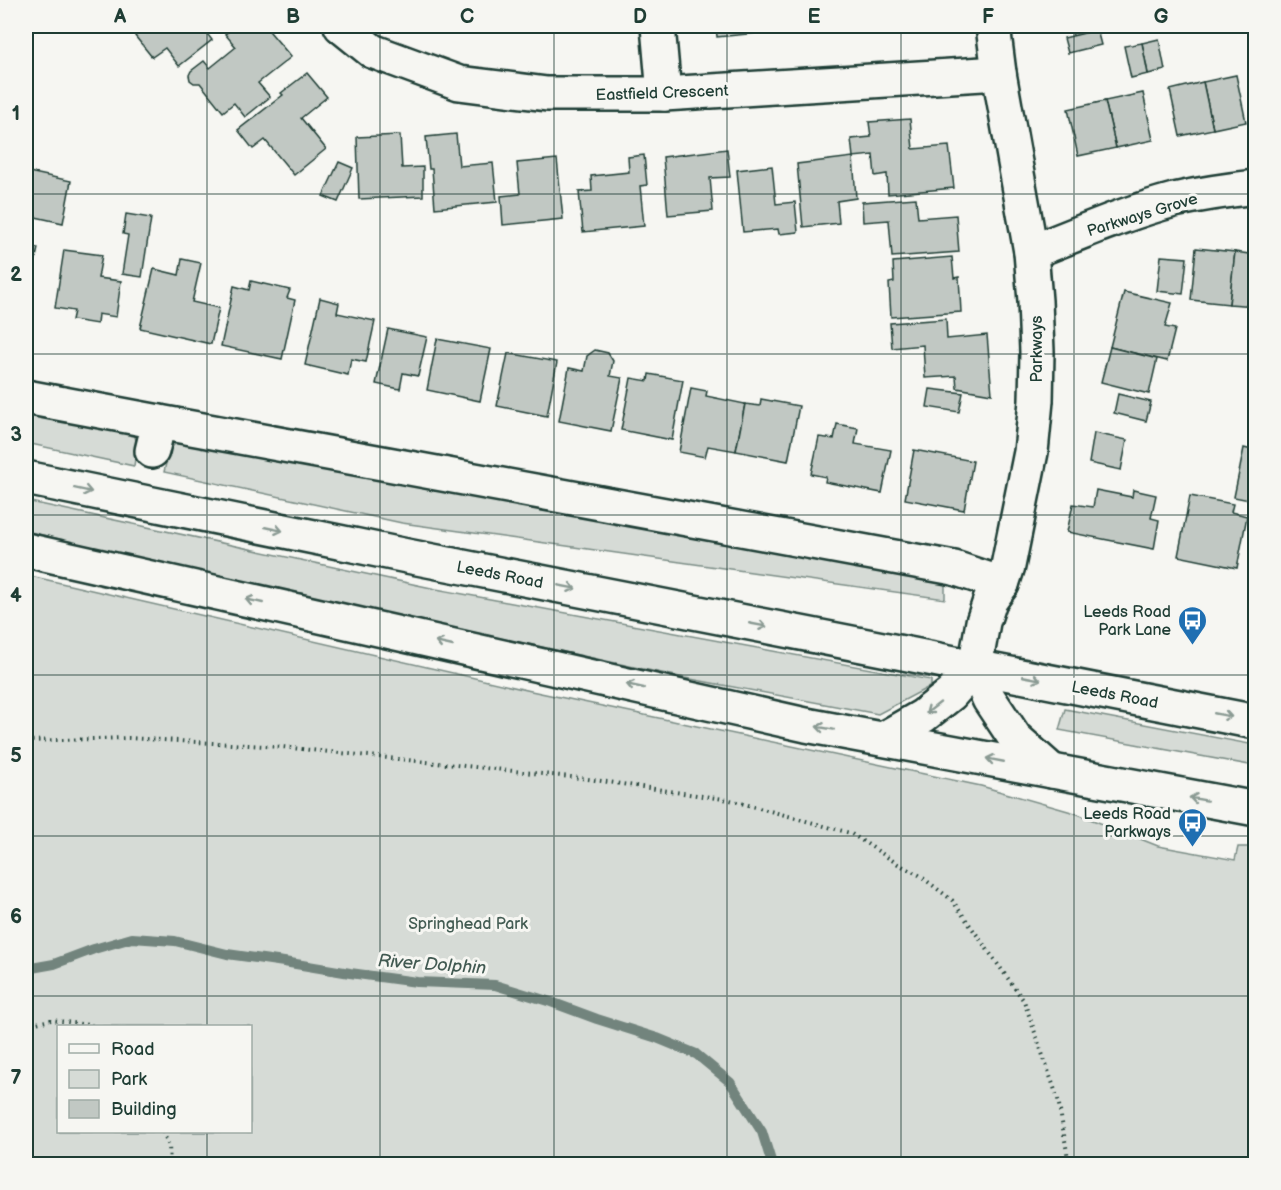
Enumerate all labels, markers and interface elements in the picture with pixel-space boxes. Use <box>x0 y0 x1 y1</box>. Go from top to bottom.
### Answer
text: A <box>113 5 127 29</box>
text: B <box>286 5 300 29</box>
text: C <box>460 5 474 29</box>
text: D <box>633 5 647 29</box>
text: E <box>808 5 821 29</box>
text: F <box>982 5 994 29</box>
text: G <box>1154 5 1169 29</box>
street label: Eastfield Crescent <box>595 82 729 105</box>
text: 1 <box>12 102 20 126</box>
street label: Parkways Grove <box>1085 189 1200 241</box>
text: 2 <box>10 263 22 287</box>
street label: Parkways <box>1028 316 1047 382</box>
text: 3 <box>10 423 22 447</box>
one-way arrow <box>73 484 92 496</box>
one-way arrow <box>264 524 283 535</box>
street label: Leeds Road <box>455 558 545 593</box>
one-way arrow <box>557 582 576 593</box>
text: 4 <box>10 584 22 608</box>
one-way arrow <box>245 595 264 606</box>
place label: Leeds Road Park Lane <box>1083 603 1171 640</box>
bus stop icon: Leeds Road Park Lane <box>1176 604 1208 646</box>
one-way arrow <box>748 620 768 631</box>
one-way arrow <box>435 638 455 649</box>
one-way arrow <box>1022 673 1041 684</box>
street label: Leeds Road <box>1070 678 1160 713</box>
one-way arrow <box>625 680 644 692</box>
one-way arrow <box>926 702 942 715</box>
one-way arrow <box>1213 710 1233 721</box>
one-way arrow <box>816 722 835 733</box>
text: 5 <box>10 744 22 768</box>
one-way arrow <box>985 754 1005 765</box>
one-way arrow <box>1189 793 1208 804</box>
place label: Leeds Road Parkways <box>1083 805 1171 842</box>
bus stop icon: Leeds Road Parkways <box>1176 806 1208 848</box>
text: 6 <box>10 905 22 929</box>
park label: Springhead Park <box>408 915 528 934</box>
water label: River Dolphin <box>377 950 487 979</box>
legend <box>57 1025 252 1133</box>
text: Road <box>111 1039 155 1060</box>
text: 7 <box>10 1066 22 1090</box>
text: Park <box>111 1069 147 1090</box>
text: Building <box>111 1099 177 1120</box>

